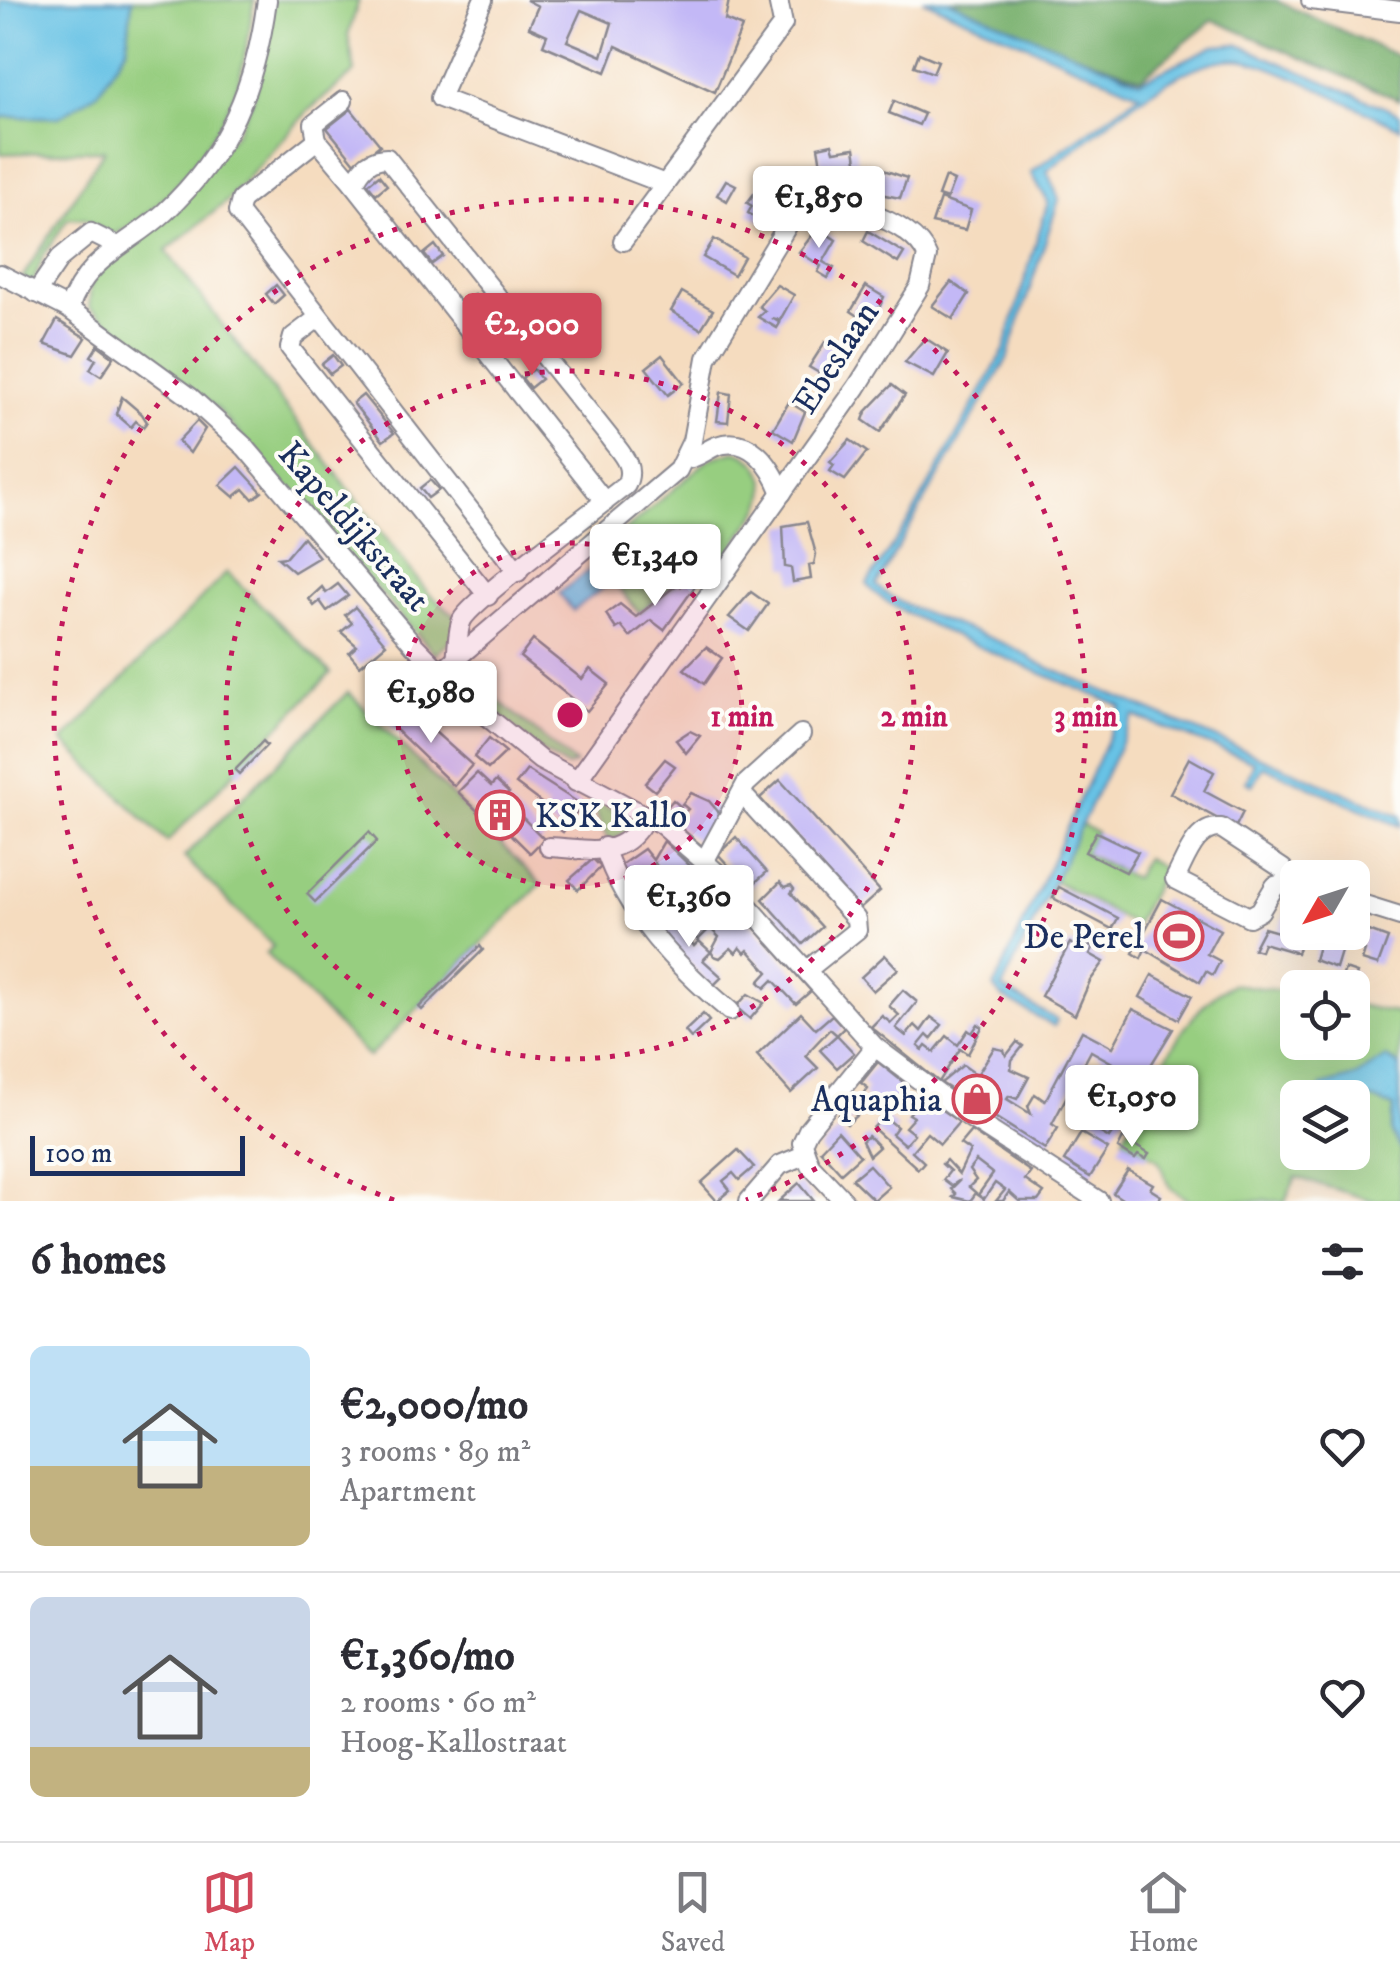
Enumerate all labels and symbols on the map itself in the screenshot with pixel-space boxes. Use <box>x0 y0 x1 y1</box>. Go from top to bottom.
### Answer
pin: €1,850 <box>738 166 900 251</box>
pin: €2,000 <box>451 293 613 378</box>
street label: Ebeslaan <box>784 293 889 423</box>
street label: Kapeldijkstraat <box>268 433 439 621</box>
pin: €1,340 <box>574 524 736 609</box>
pin: €1,980 <box>350 661 512 746</box>
centre of rings <box>552 697 588 733</box>
text: 1 min <box>710 699 774 736</box>
text: 2 min <box>880 699 948 736</box>
text: 3 min <box>1054 699 1118 736</box>
building icon: KSK Kallo <box>474 789 526 841</box>
place label: KSK Kallo <box>535 795 687 839</box>
north arrow <box>1280 860 1370 950</box>
pin: €1,360 <box>608 865 770 950</box>
sports icon: De Perel <box>1153 910 1205 962</box>
place label: De Perel <box>1024 916 1144 960</box>
pin: €1,050 <box>1051 1065 1213 1150</box>
shop icon: Aquaphia <box>951 1073 1003 1125</box>
place label: Aquaphia <box>811 1079 942 1123</box>
scale bar <box>30 1131 245 1176</box>

